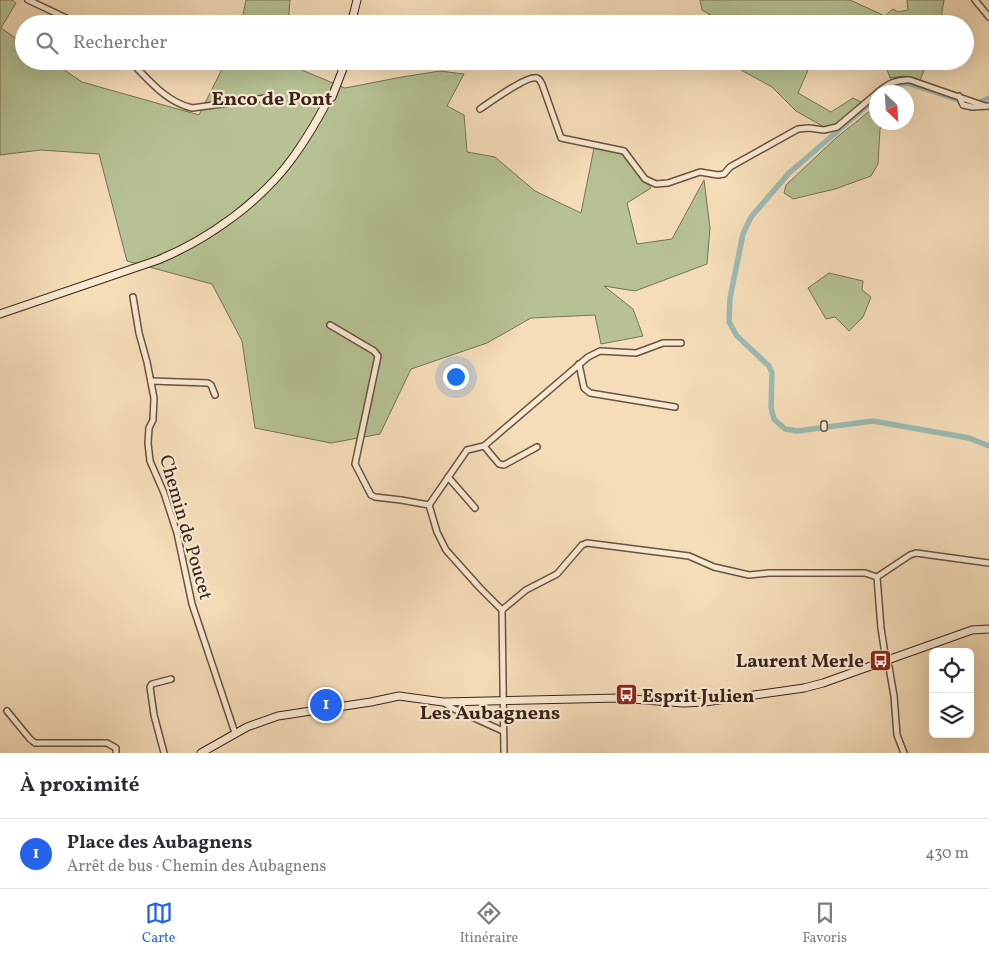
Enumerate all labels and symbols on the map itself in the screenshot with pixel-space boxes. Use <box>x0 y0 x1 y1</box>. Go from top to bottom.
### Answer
north arrow <box>869 85 914 130</box>
district label: Enco de Pont <box>212 86 333 114</box>
your location <box>443 364 469 390</box>
street label: Chemin de Poucet <box>152 452 218 603</box>
bus stop icon: Laurent Merle <box>868 648 892 672</box>
place label: Laurent Merle <box>736 649 864 675</box>
bus stop icon: Esprit Julien <box>614 683 638 707</box>
place label: Esprit Julien <box>642 684 755 710</box>
pin: 1 <box>310 686 342 724</box>
district label: Les Aubagnens <box>420 700 560 728</box>

